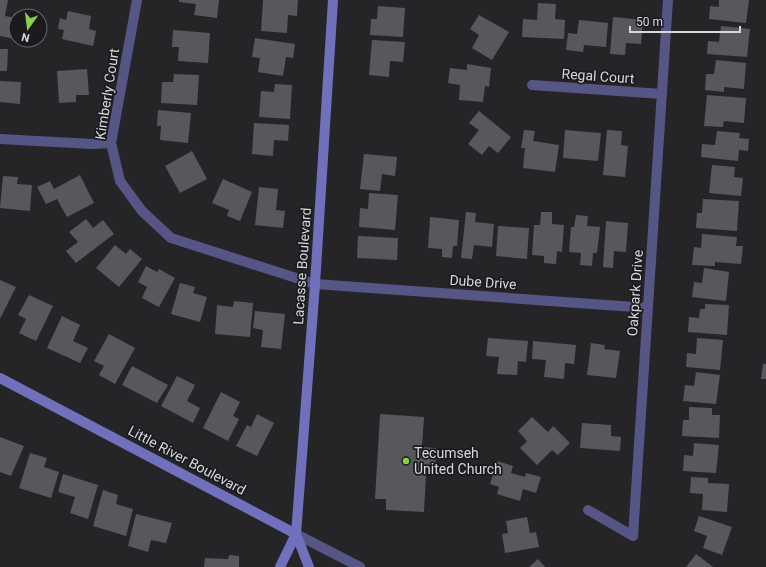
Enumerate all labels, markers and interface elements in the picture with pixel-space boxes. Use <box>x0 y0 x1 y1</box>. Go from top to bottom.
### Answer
north arrow <box>8 8 48 48</box>
scale bar <box>630 8 740 34</box>
text: 50 m <box>636 15 663 29</box>
text: N <box>20 30 31 44</box>
street label: Kimberly Court <box>92 47 122 141</box>
street label: Regal Court <box>561 65 635 87</box>
street label: Lacasse Boulevard <box>290 207 314 325</box>
street label: Oakpark Drive <box>624 249 646 337</box>
street label: Dube Drive <box>449 272 517 292</box>
street label: Little River Boulevard <box>126 422 248 498</box>
place label: Tecumseh United Church <box>414 445 502 477</box>
marker: Tecumseh United Church <box>401 456 411 466</box>

